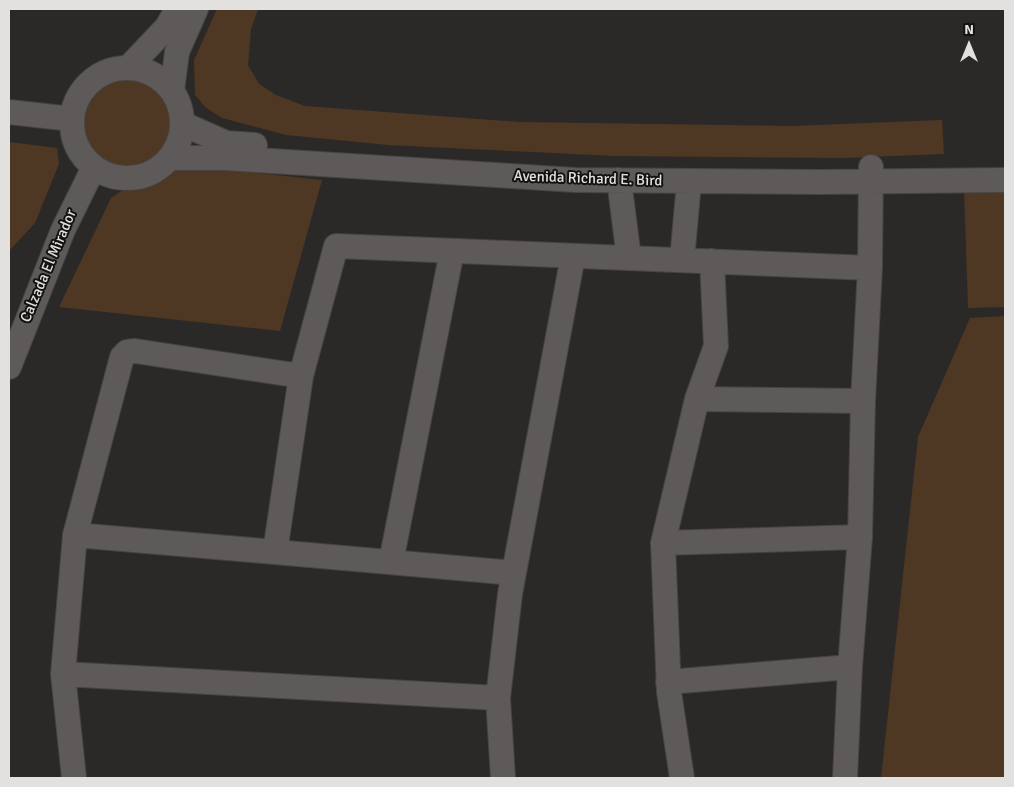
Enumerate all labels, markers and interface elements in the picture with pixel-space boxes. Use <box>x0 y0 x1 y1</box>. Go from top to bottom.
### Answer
north arrow <box>944 20 994 70</box>
text: N <box>964 21 974 38</box>
street label: Avenida Richard E. Bird <box>513 167 663 191</box>
street label: Calzada El Mirador <box>17 207 81 325</box>

